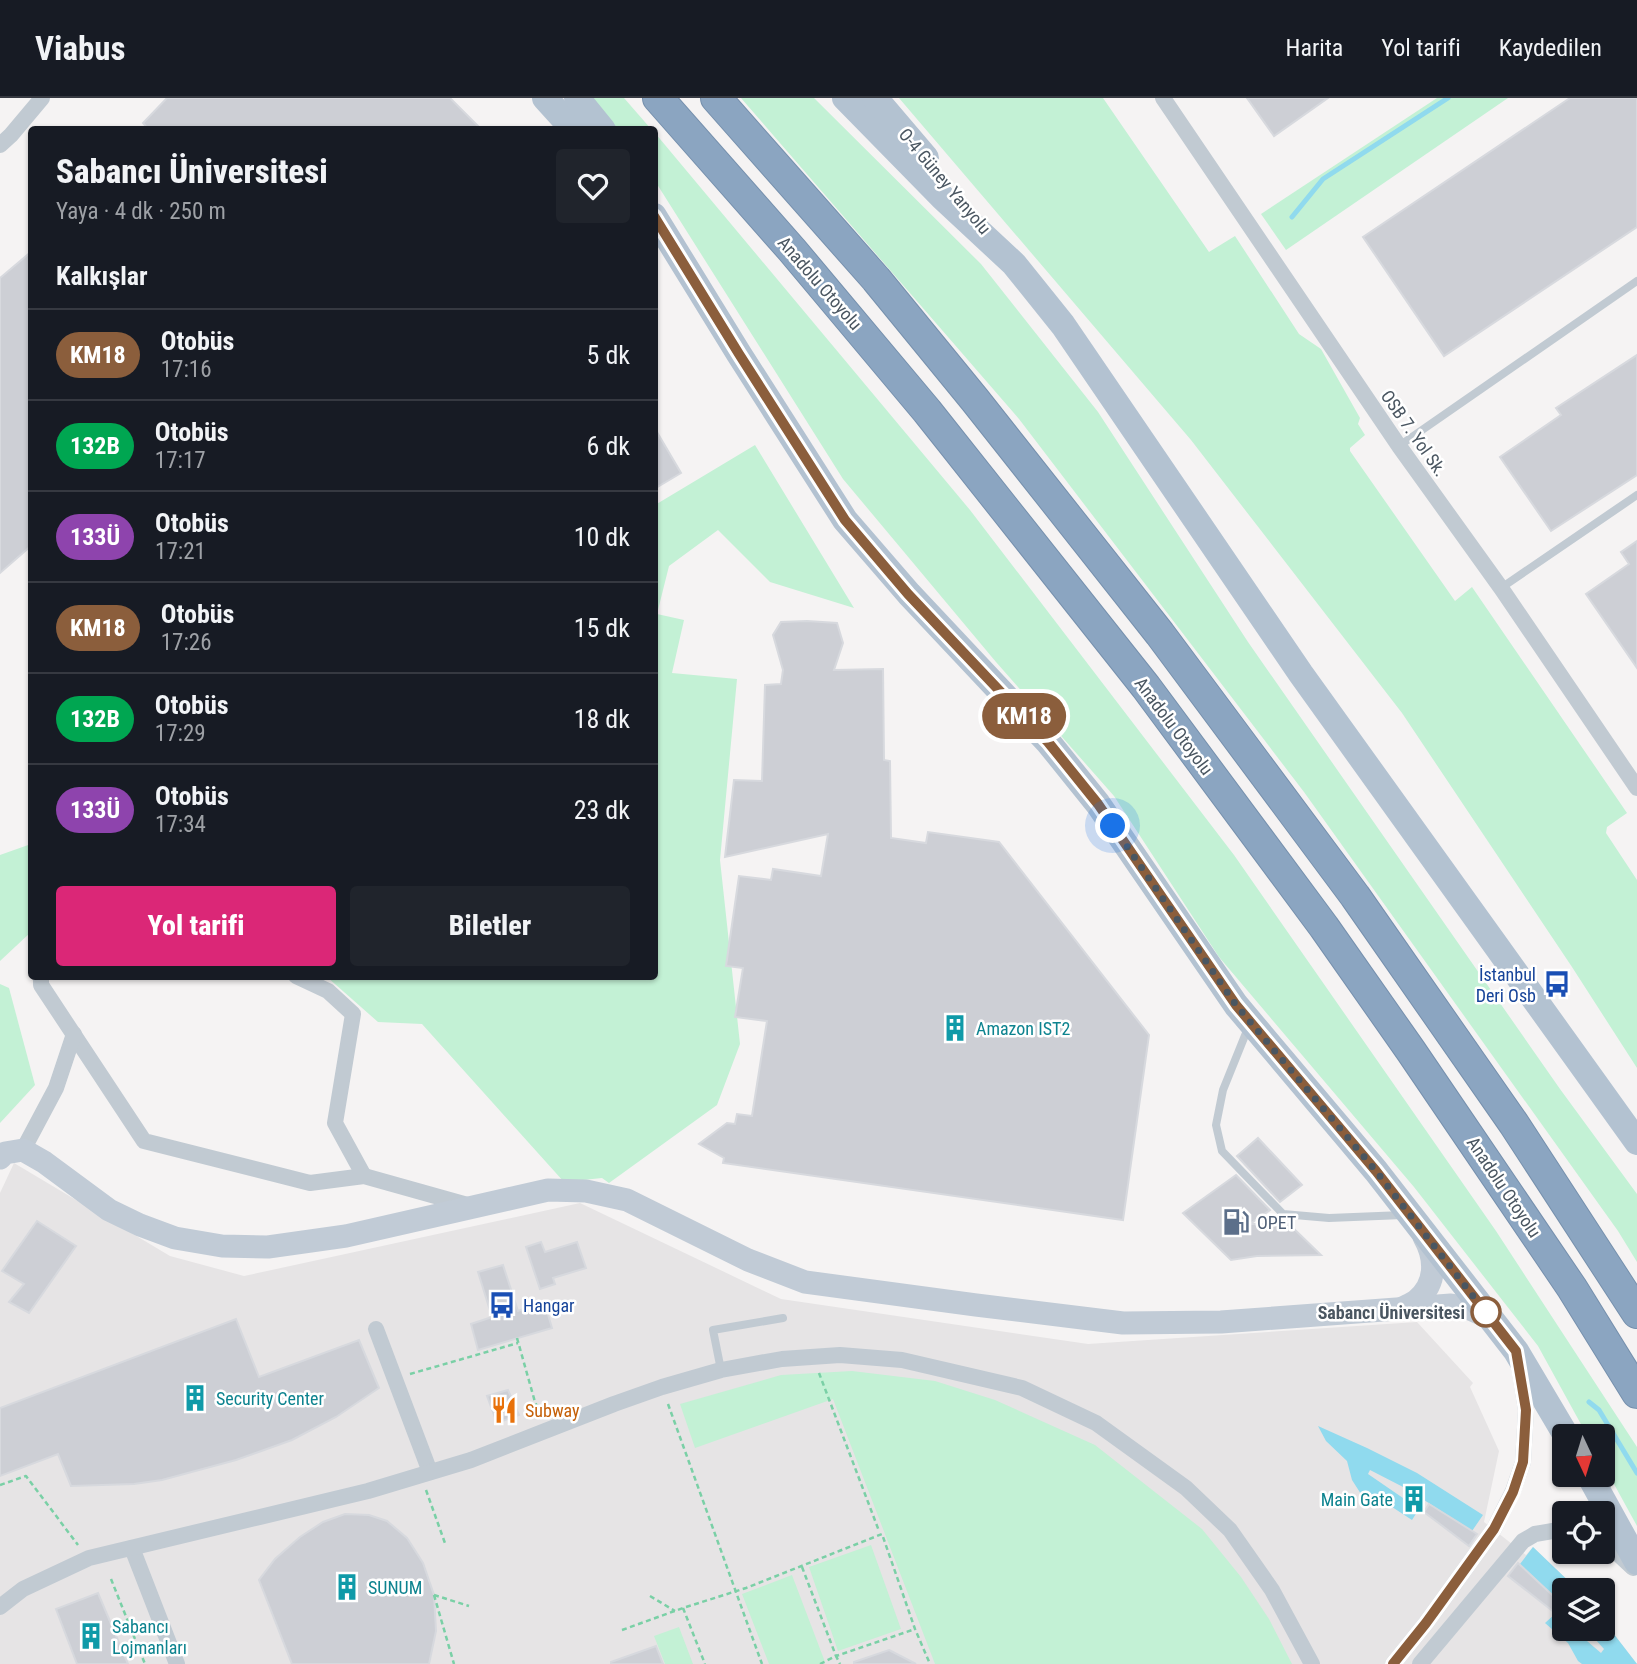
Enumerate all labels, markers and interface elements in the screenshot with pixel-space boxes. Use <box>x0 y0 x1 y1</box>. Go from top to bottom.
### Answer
text: Viabus <box>35 29 125 68</box>
text: Harita <box>1286 34 1343 62</box>
text: Yol tarifi <box>1381 34 1461 62</box>
text: Kaydedilen <box>1499 34 1602 62</box>
street label: O-4 Güney Yanyolu <box>895 124 995 238</box>
button: heart <box>556 149 630 223</box>
text: Sabancı Üniversitesi <box>56 152 328 191</box>
text: Yaya · 4 dk · 250 m <box>56 198 226 225</box>
street label: Anadolu Otoyolu <box>774 232 866 334</box>
text: Kalkışlar <box>56 261 148 291</box>
text: Otobüs <box>161 326 234 356</box>
text: 5 dk <box>587 340 630 370</box>
text: KM18 <box>70 341 126 369</box>
text: 17:16 <box>161 356 212 383</box>
street label: OSB 7. Yol Sk. <box>1377 386 1451 480</box>
text: Otobüs <box>155 417 229 447</box>
text: 6 dk <box>587 431 630 461</box>
text: 132B <box>70 432 120 460</box>
text: 17:17 <box>155 447 206 474</box>
text: Otobüs <box>155 508 229 538</box>
text: 10 dk <box>574 522 630 552</box>
text: 133Ü <box>70 523 120 551</box>
text: 17:21 <box>155 538 206 565</box>
text: Otobüs <box>161 599 234 629</box>
text: 15 dk <box>574 613 630 643</box>
text: KM18 <box>70 614 126 642</box>
text: 17:26 <box>161 629 212 656</box>
street label: Anadolu Otoyolu <box>1130 673 1218 779</box>
text: Otobüs <box>155 690 229 720</box>
line badge: KM18 <box>975 693 1073 739</box>
text: KM18 <box>996 702 1052 730</box>
text: 18 dk <box>574 704 630 734</box>
text: 132B <box>70 705 120 733</box>
text: 17:29 <box>155 720 206 747</box>
text: Otobüs <box>155 781 229 811</box>
text: 23 dk <box>574 795 630 825</box>
text: 133Ü <box>70 796 120 824</box>
your location <box>1095 808 1130 843</box>
text: 17:34 <box>155 811 206 838</box>
button: Yol tarifi <box>56 886 336 966</box>
button: Biletler <box>350 886 630 966</box>
place label: İstanbul Deri Osb <box>1476 964 1536 1006</box>
bus stop icon: İstanbul Deri Osb <box>1542 969 1572 999</box>
building icon: Amazon IST2 <box>940 1013 970 1043</box>
place label: Amazon IST2 <box>976 1018 1070 1039</box>
street label: Anadolu Otoyolu <box>1463 1133 1545 1241</box>
fuel station icon: OPET <box>1221 1207 1251 1237</box>
place label: OPET <box>1257 1212 1296 1233</box>
bus stop icon: Hangar <box>487 1290 517 1320</box>
place label: Hangar <box>523 1295 575 1316</box>
marker: Sabancı Üniversitesi <box>1471 1297 1501 1327</box>
place label: Sabancı Üniversitesi <box>1318 1302 1465 1323</box>
building icon: Security Center <box>180 1383 210 1413</box>
place label: Security Center <box>216 1388 324 1409</box>
restaurant icon: Subway <box>489 1395 519 1425</box>
place label: Subway <box>525 1400 580 1421</box>
north arrow <box>1552 1424 1615 1488</box>
map controls <box>1552 1424 1615 1641</box>
building icon: Main Gate <box>1399 1484 1429 1514</box>
place label: Main Gate <box>1321 1489 1393 1510</box>
button: locate <box>1552 1501 1615 1564</box>
building icon: SUNUM <box>332 1572 362 1602</box>
place label: SUNUM <box>368 1577 422 1598</box>
button: layers <box>1552 1578 1615 1641</box>
place label: Sabancı Lojmanları <box>112 1616 187 1658</box>
building icon: Sabancı Lojmanları <box>76 1621 106 1651</box>

